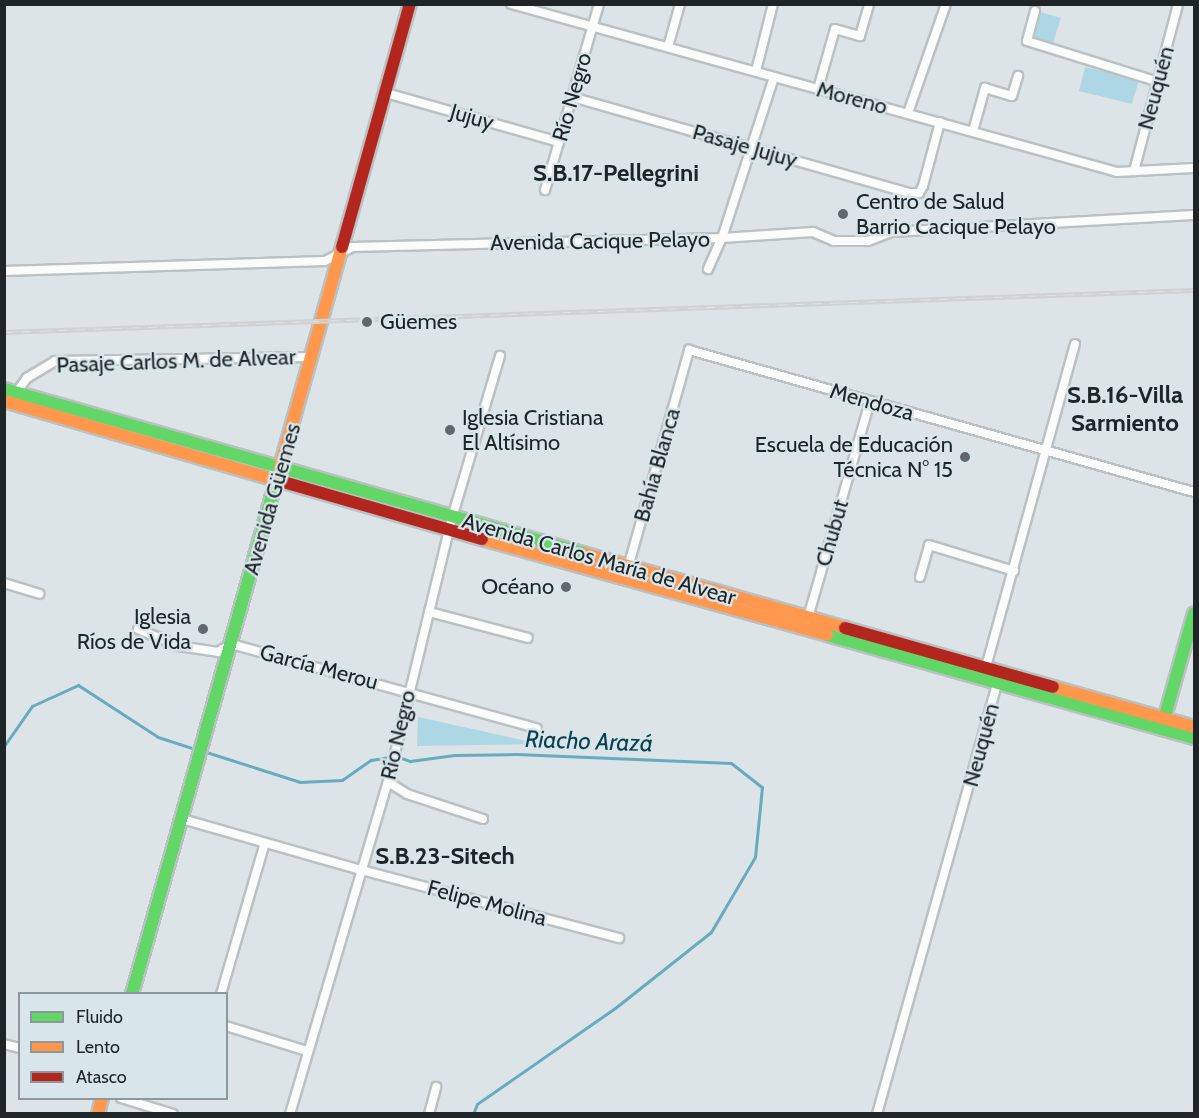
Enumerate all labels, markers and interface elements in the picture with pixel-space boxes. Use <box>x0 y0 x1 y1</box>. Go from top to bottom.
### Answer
street label: Neuquén <box>1132 43 1180 133</box>
street label: Río Negro <box>547 50 597 144</box>
street label: Moreno <box>814 76 890 120</box>
street label: Jujuy <box>447 98 497 136</box>
street label: Pasaje Jujuy <box>690 118 800 174</box>
district label: S.B.17-Pellegrini <box>533 159 699 187</box>
place label: Centro de Salud Barrio Cacique Pelayo <box>856 188 1056 240</box>
marker: Centro de Salud Barrio Cacique Pelayo <box>834 205 852 223</box>
street label: Avenida Cacique Pelayo <box>490 226 710 256</box>
place label: Güemes <box>380 309 457 335</box>
marker: Güemes <box>358 313 376 331</box>
street label: Pasaje Carlos M. de Alvear <box>56 344 296 378</box>
street label: Mendoza <box>827 377 917 427</box>
district label: S.B.16-Villa Sarmiento <box>1067 381 1183 437</box>
place label: Iglesia Cristiana El Altísimo <box>462 404 603 456</box>
street label: Bahía Blanca <box>628 405 686 525</box>
street label: Avenida Güemes <box>238 420 306 578</box>
marker: Iglesia Cristiana El Altísimo <box>443 423 457 437</box>
place label: Escuela de Educación Técnica N° 15 <box>755 431 953 482</box>
marker: Escuela de Educación Técnica N° 15 <box>958 450 972 464</box>
street label: Chubut <box>810 497 854 569</box>
street label: Avenida Carlos María de Alvear <box>459 507 739 611</box>
place label: Océano <box>481 574 554 600</box>
marker: Océano <box>559 580 573 594</box>
place label: Iglesia Ríos de Vida <box>77 603 191 654</box>
marker: Iglesia Ríos de Vida <box>196 622 210 636</box>
street label: García Merou <box>257 639 381 695</box>
street label: Río Negro <box>375 688 421 782</box>
street label: Neuquén <box>957 700 1005 790</box>
water label: Riacho Arazá <box>525 724 653 758</box>
district label: S.B.23-Sitech <box>375 842 515 870</box>
street label: Felipe Molina <box>424 874 550 932</box>
legend <box>18 992 228 1100</box>
text: Fluido <box>76 1006 123 1028</box>
text: Lento <box>76 1036 120 1058</box>
text: Atasco <box>76 1066 127 1088</box>

